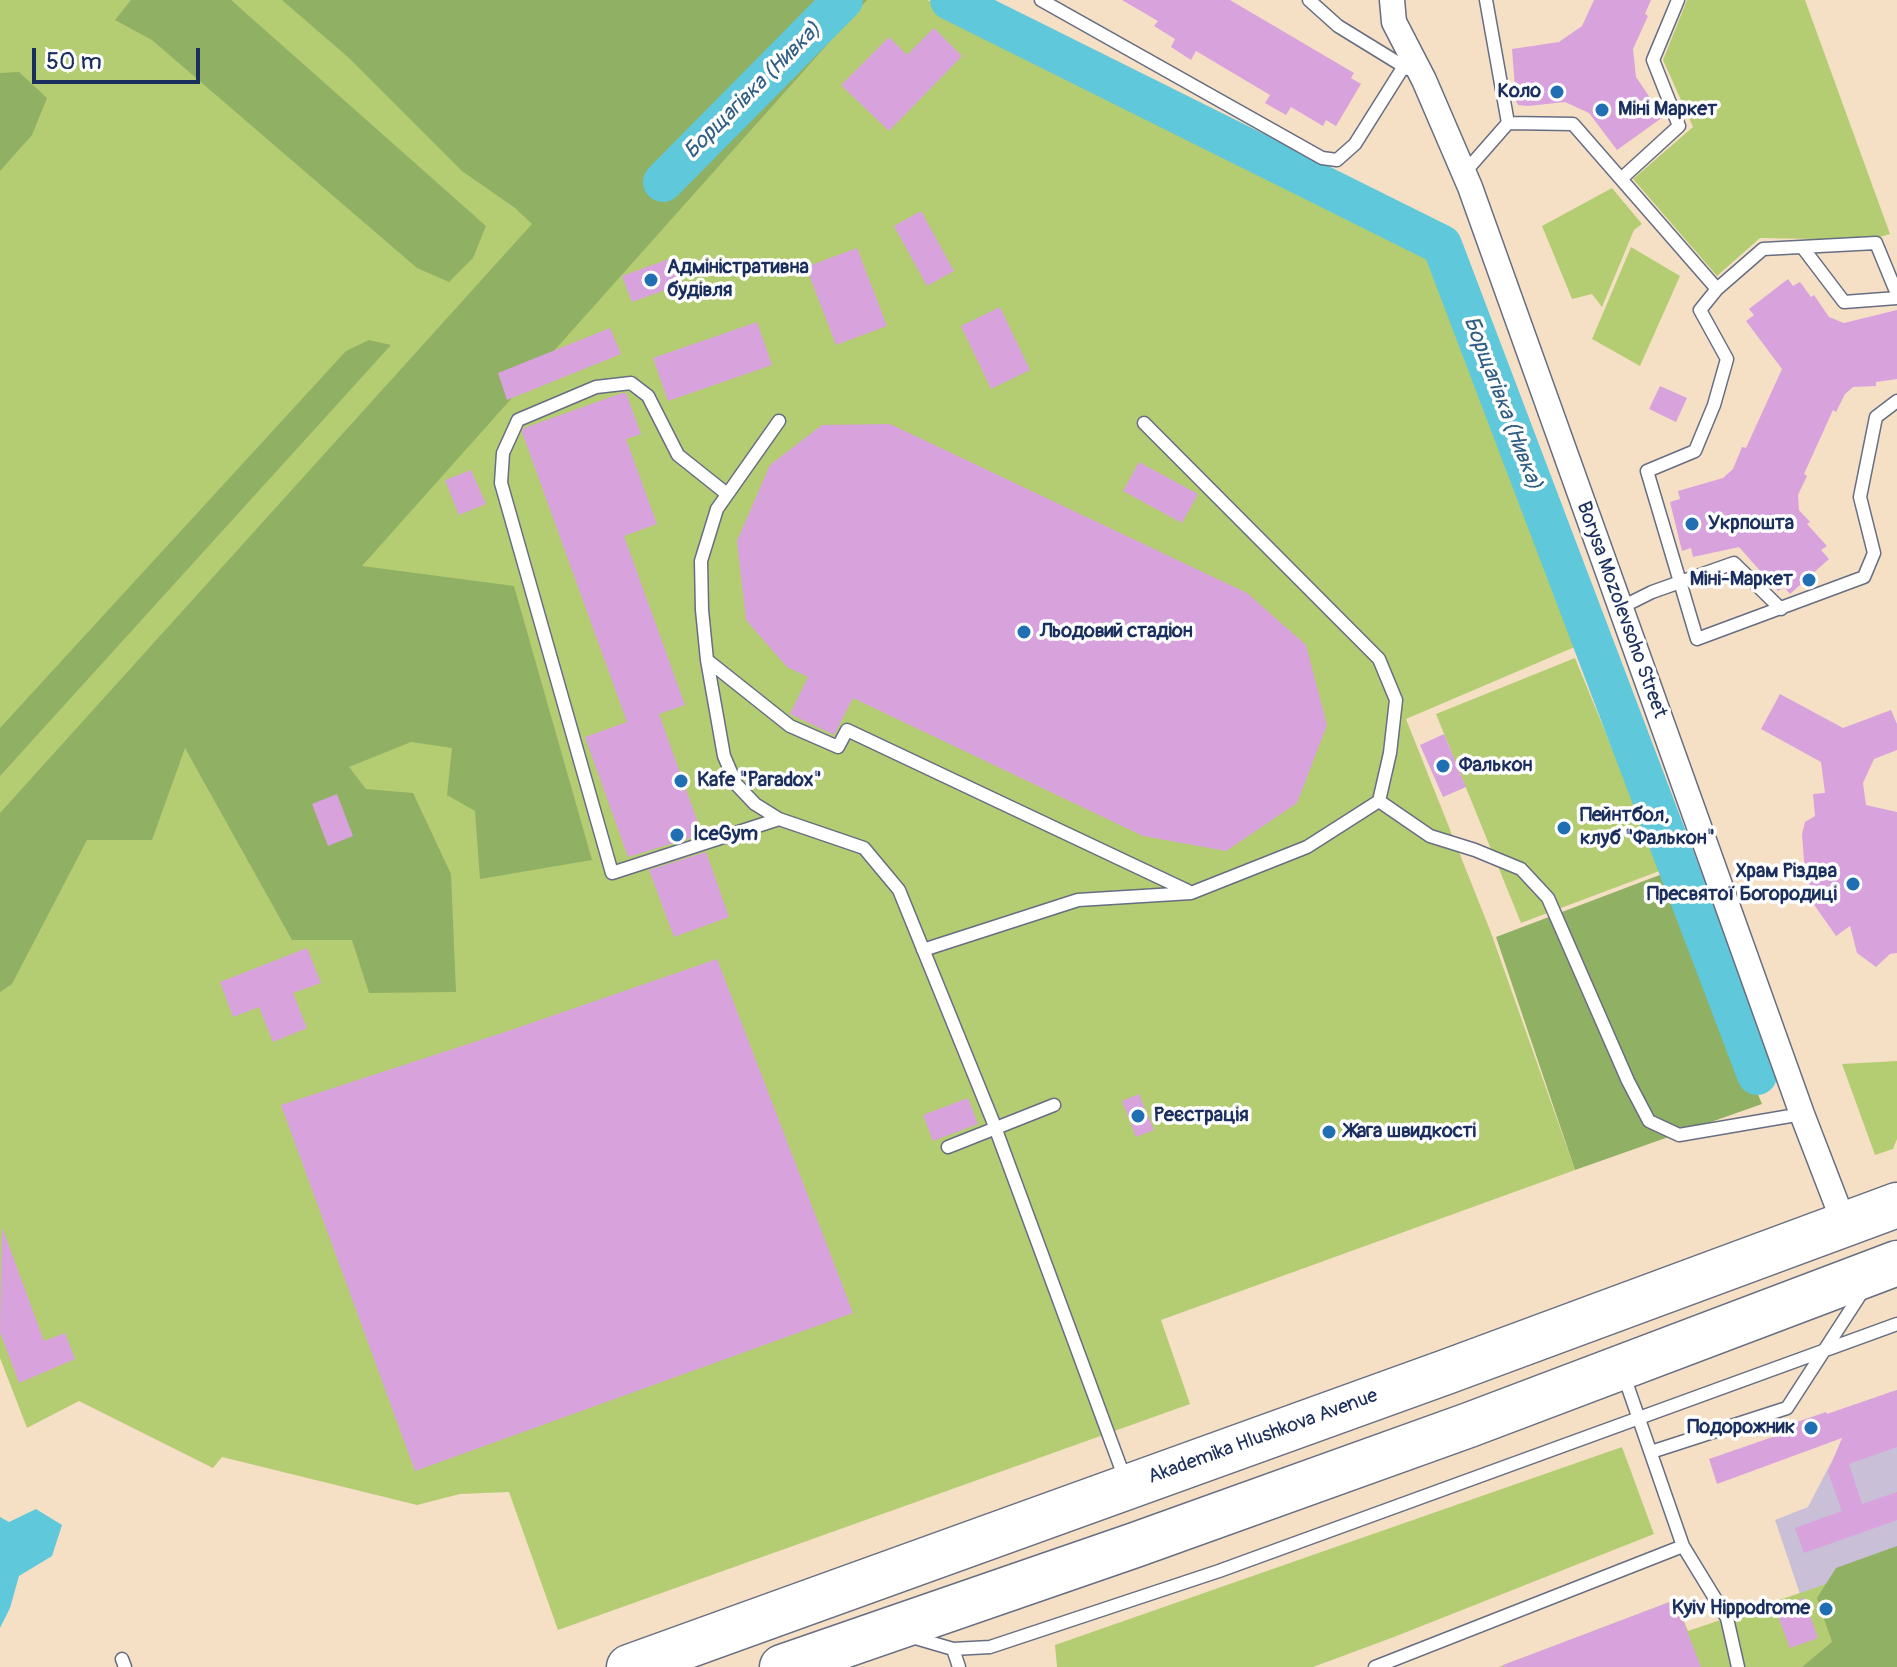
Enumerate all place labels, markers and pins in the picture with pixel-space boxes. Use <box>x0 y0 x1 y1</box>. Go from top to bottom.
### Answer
place label: Коло <box>1498 80 1541 104</box>
marker: Коло <box>1548 83 1566 101</box>
place label: Міні Маркет <box>1618 98 1717 122</box>
marker: Міні Маркет <box>1593 101 1611 119</box>
place label: Адміністративна будівля <box>667 256 809 303</box>
marker: Адміністративна будівля <box>642 271 660 289</box>
place label: Укрпошта <box>1708 512 1794 536</box>
marker: Укрпошта <box>1683 515 1701 533</box>
place label: Міні-Маркет <box>1690 568 1793 592</box>
marker: Міні-Маркет <box>1800 571 1818 589</box>
place label: Льодовий стадіон <box>1040 620 1193 644</box>
marker: Льодовий стадіон <box>1015 623 1033 641</box>
place label: Фалькон <box>1459 754 1532 778</box>
marker: Фалькон <box>1434 757 1452 775</box>
place label: Kafe "Paradox" <box>697 769 822 793</box>
marker: Kafe "Paradox" <box>672 772 690 790</box>
place label: Пейнтбол, клуб "Фалькон" <box>1580 804 1715 851</box>
marker: Пейнтбол, клуб "Фалькон" <box>1555 819 1573 837</box>
place label: IceGym <box>693 823 758 847</box>
marker: IceGym <box>668 826 686 844</box>
place label: Храм Різдва Пресвятої Богородиці <box>1647 860 1837 907</box>
marker: Храм Різдва Пресвятої Богородиці <box>1844 875 1862 893</box>
place label: Реєстрація <box>1154 1104 1249 1128</box>
marker: Реєстрація <box>1129 1107 1147 1125</box>
place label: Жага швидкості <box>1345 1120 1476 1144</box>
marker: Жага швидкості <box>1320 1123 1338 1141</box>
place label: Подорожник <box>1687 1416 1795 1440</box>
marker: Подорожник <box>1802 1419 1820 1437</box>
place label: Kyiv Hippodrome <box>1672 1597 1810 1621</box>
marker: Kyiv Hippodrome <box>1817 1600 1835 1618</box>

